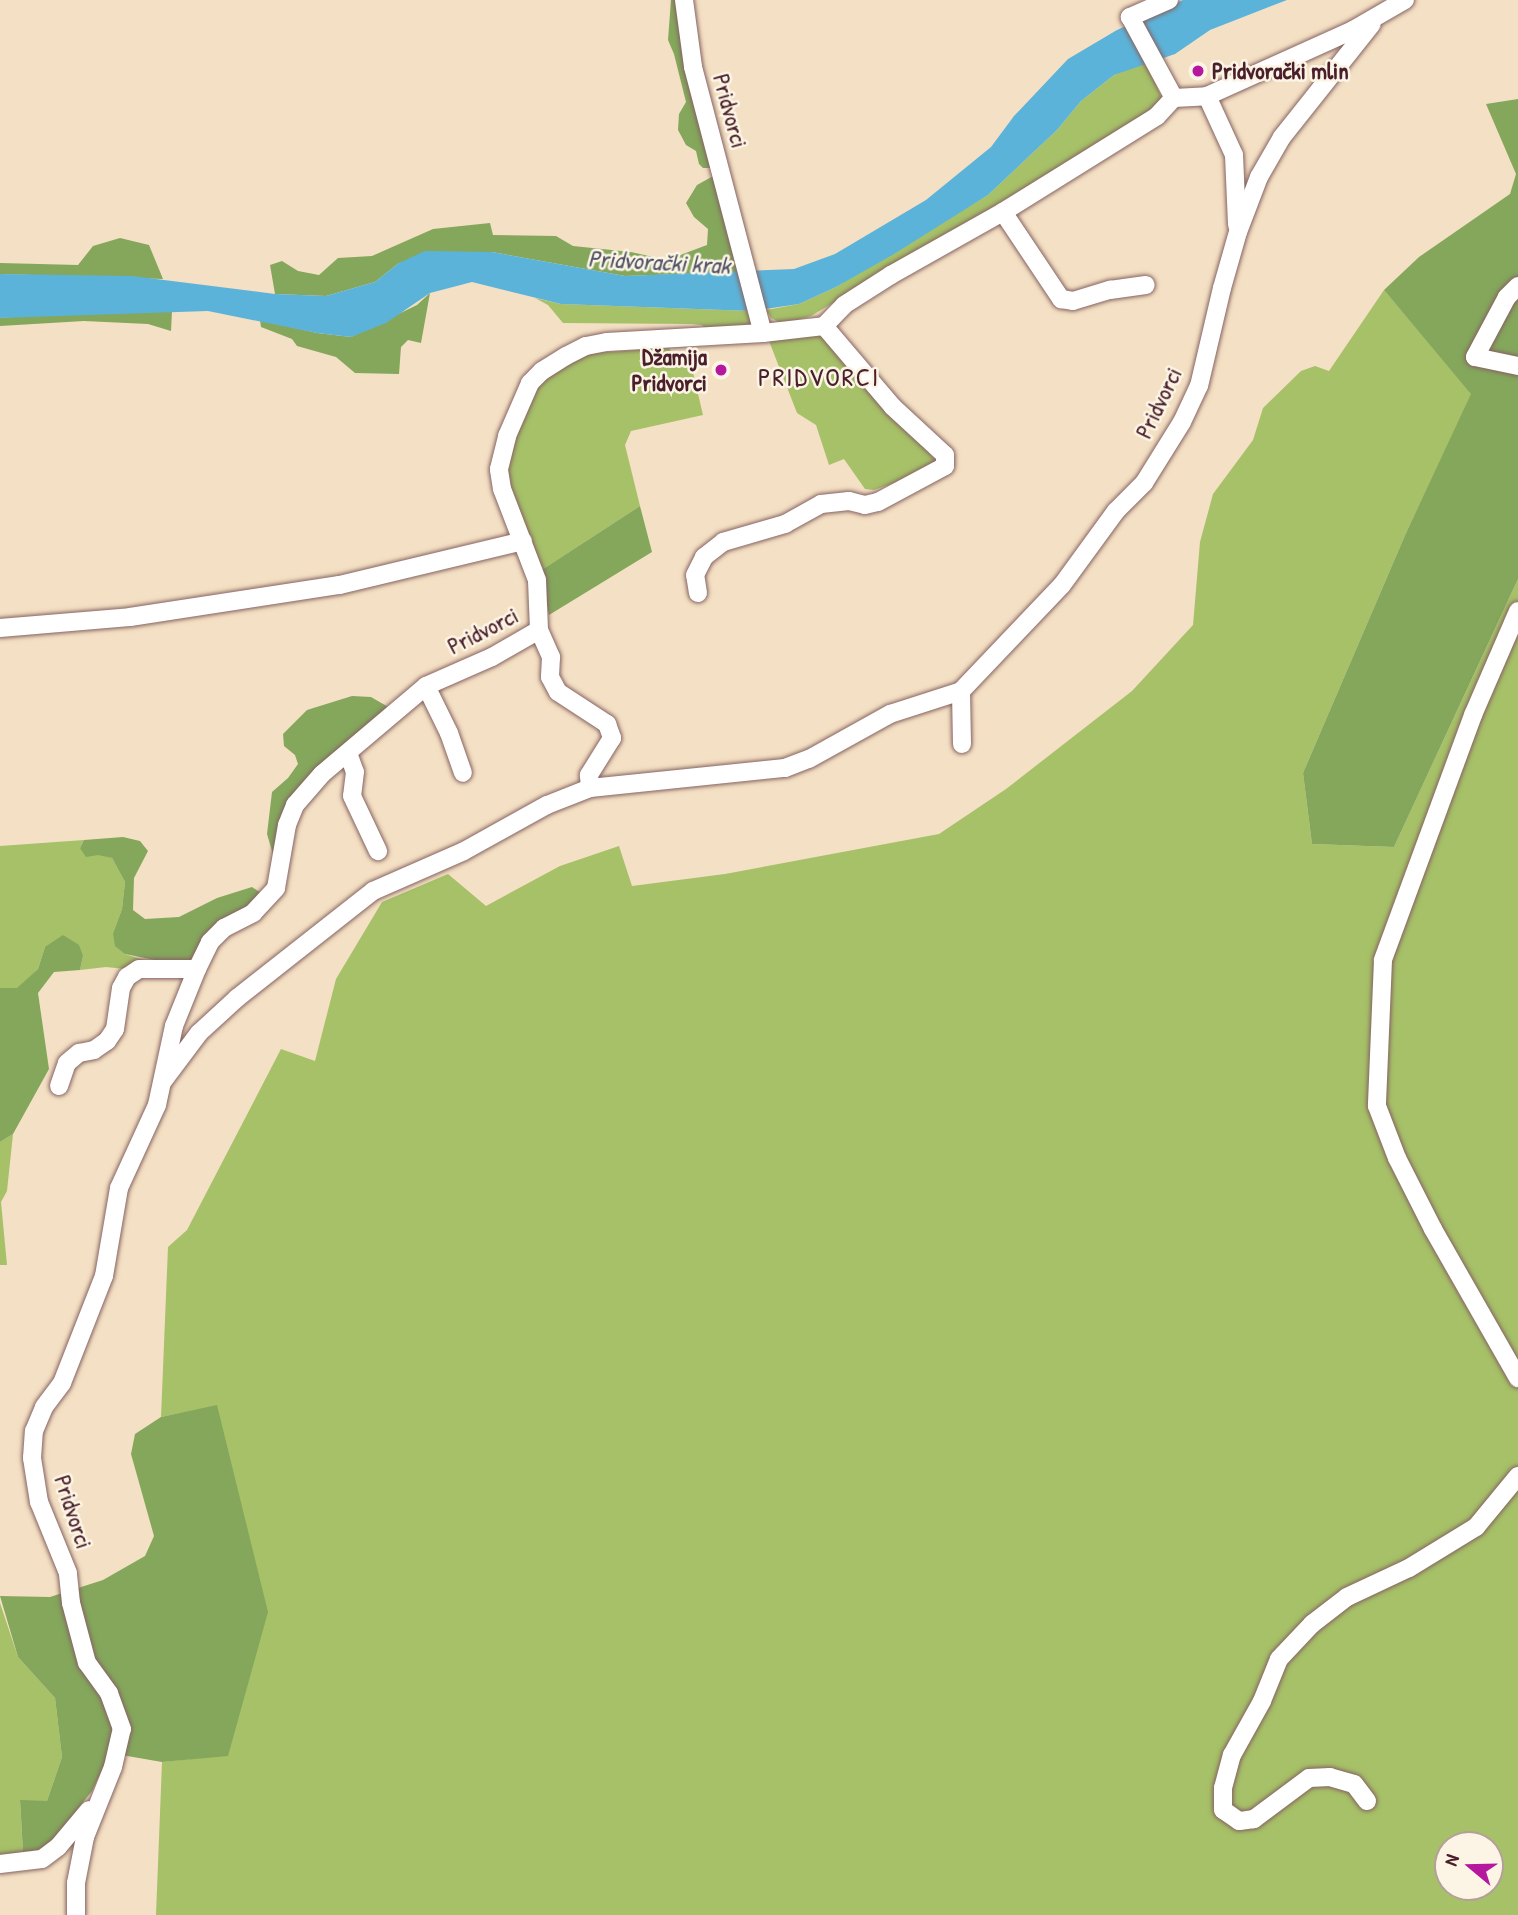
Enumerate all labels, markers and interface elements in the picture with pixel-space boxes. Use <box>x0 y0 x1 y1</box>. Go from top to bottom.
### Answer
place label: Pridvorački mlin <box>1212 57 1349 85</box>
marker: Pridvorački mlin <box>1190 63 1206 79</box>
street label: Pridvorci <box>707 71 753 151</box>
water label: Pridvorački krak <box>587 244 731 280</box>
place label: Džamija Pridvorci <box>632 343 707 397</box>
district label: PRIDVORCI <box>759 361 879 393</box>
marker: Džamija Pridvorci <box>713 362 729 378</box>
street label: Pridvorci <box>1130 363 1188 443</box>
street label: Pridvorci <box>443 602 523 660</box>
street label: Pridvorci <box>48 1472 98 1552</box>
north arrow <box>1434 1831 1504 1901</box>
text: N <box>1437 1851 1465 1869</box>

